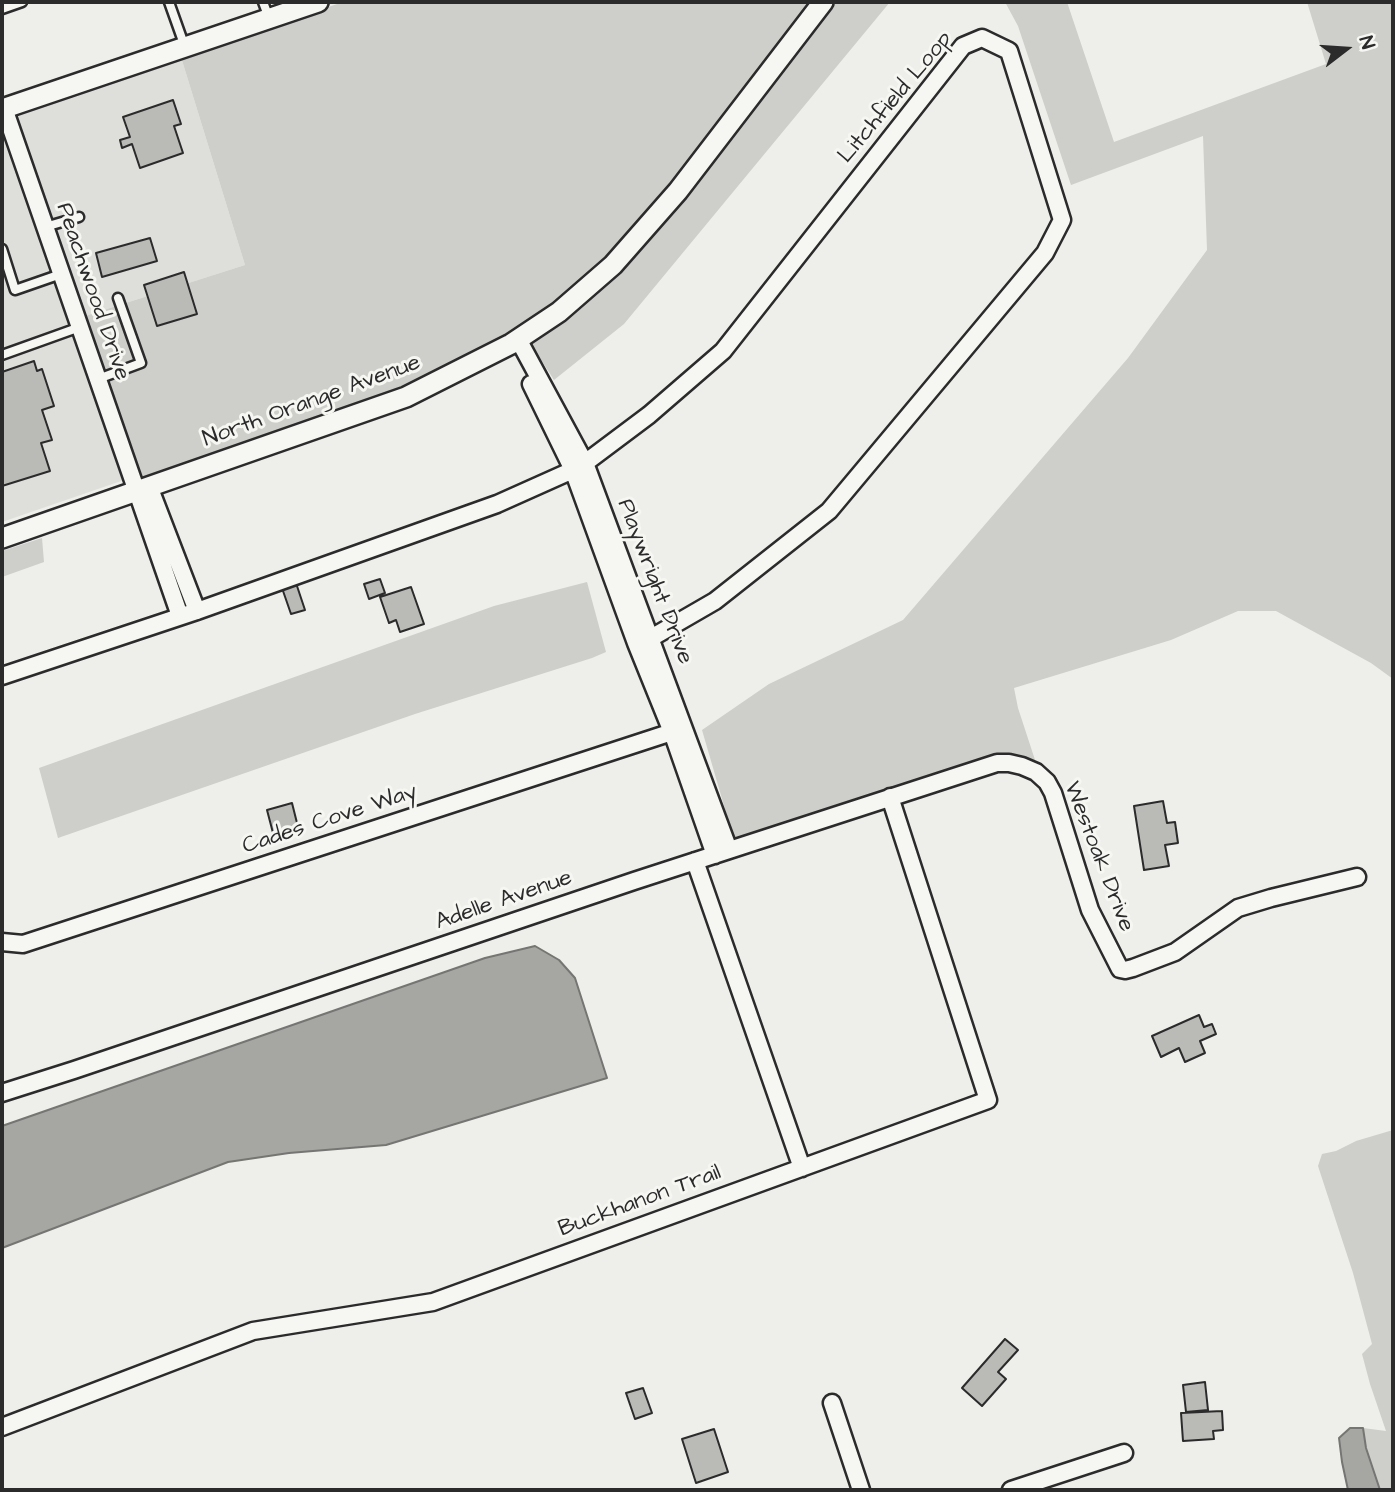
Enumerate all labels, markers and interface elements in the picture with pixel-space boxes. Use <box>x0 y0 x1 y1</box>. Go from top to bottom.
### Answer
north arrow <box>1311 14 1381 84</box>
street label: Litchfield Loop <box>833 27 959 169</box>
text: N <box>1352 33 1381 52</box>
street label: Peachwood Drive <box>49 200 135 384</box>
street label: North Orange Avenue <box>199 350 425 454</box>
street label: Playwright Drive <box>610 496 698 668</box>
street label: Westoak Drive <box>1057 778 1139 936</box>
street label: Cades Cove Way <box>239 779 421 861</box>
street label: Adelle Avenue <box>432 865 576 937</box>
street label: Buckhanon Trail <box>555 1160 725 1244</box>

